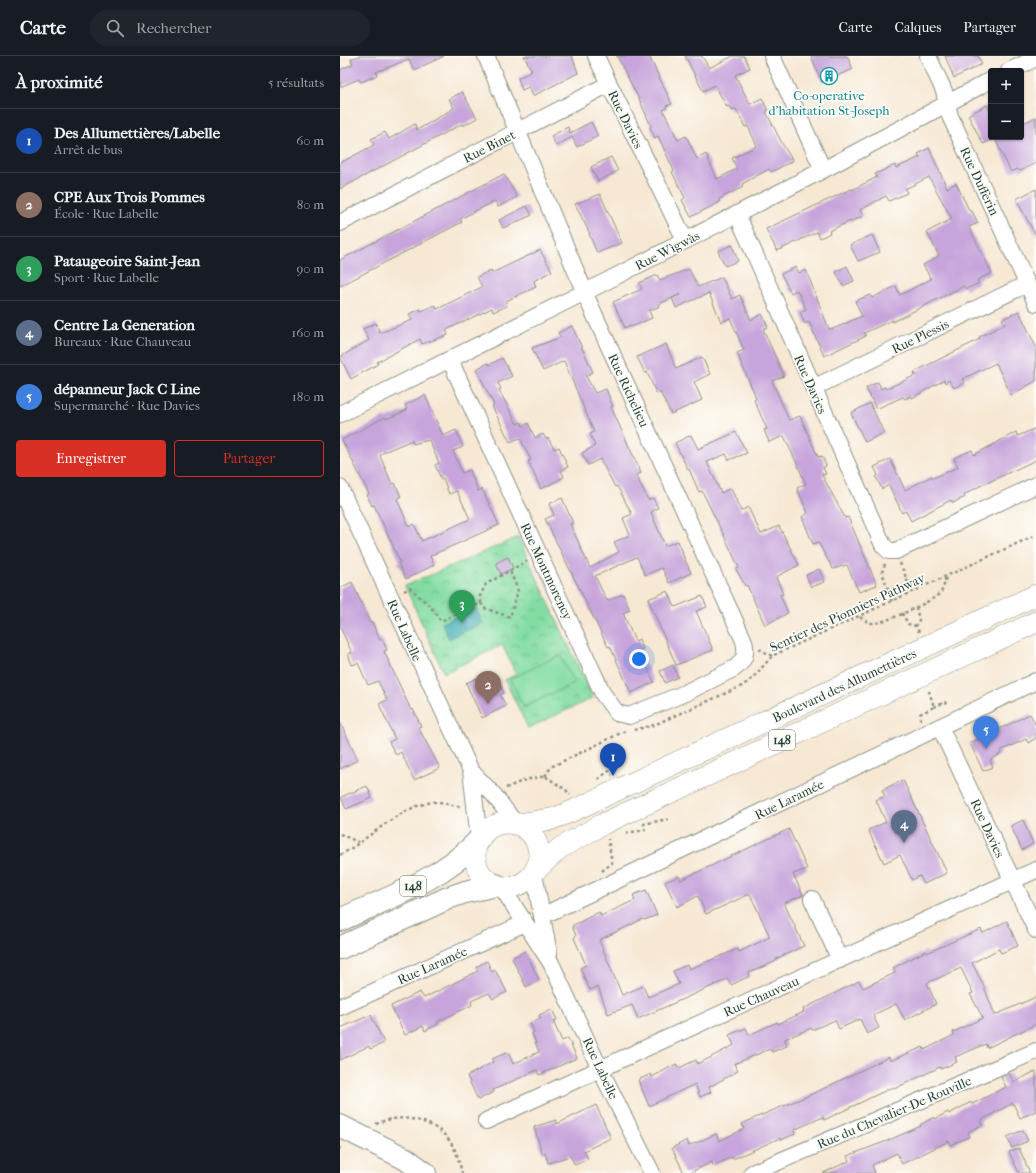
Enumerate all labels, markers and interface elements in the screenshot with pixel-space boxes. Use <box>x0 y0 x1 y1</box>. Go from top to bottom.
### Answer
search box <box>90 10 370 46</box>
text: Carte <box>20 17 66 39</box>
icon: search <box>104 17 126 39</box>
text: Rechercher <box>136 19 211 37</box>
text: Carte <box>839 19 872 36</box>
text: Calques <box>894 19 941 36</box>
text: Partager <box>963 19 1016 36</box>
building icon: Co-operative d'habitation St-Joseph <box>819 66 839 86</box>
map controls <box>988 68 1024 140</box>
button: + <box>988 68 1024 104</box>
text: À proximité <box>16 72 103 92</box>
text: 5 résultats <box>268 75 324 90</box>
street label: Rue Davies <box>605 88 646 151</box>
place label: Co-operative d'habitation St-Joseph <box>768 88 890 118</box>
button: − <box>988 104 1024 140</box>
text: Des Allumettières/Labelle <box>54 124 220 142</box>
street label: Rue Binet <box>461 127 518 166</box>
text: 1 <box>27 133 31 148</box>
text: 60 m <box>296 133 324 148</box>
text: Arrêt de bus <box>54 142 122 157</box>
street label: Rue Dufferin <box>957 144 1002 218</box>
text: CPE Aux Trois Pommes <box>54 188 205 206</box>
text: 2 <box>26 197 32 212</box>
text: 80 m <box>297 197 324 212</box>
text: École · Rue Labelle <box>54 206 159 221</box>
street label: Rue Wìgwàs <box>632 228 702 273</box>
text: Pataugeoire Saint-Jean <box>54 252 200 270</box>
text: 3 <box>26 261 32 276</box>
text: 90 m <box>296 261 324 276</box>
text: Sport · Rue Labelle <box>54 270 159 285</box>
text: Centre La Generation <box>54 316 195 334</box>
street label: Rue Plessis <box>889 316 951 357</box>
text: 4 <box>25 325 33 340</box>
text: 160 m <box>292 325 324 340</box>
text: Bureaux · Rue Chauveau <box>54 334 191 349</box>
street label: Rue Richelieu <box>605 351 652 430</box>
street label: Rue Davies <box>791 352 830 416</box>
text: dépanneur Jack C Line <box>54 380 200 398</box>
text: 5 <box>26 389 32 404</box>
text: 180 m <box>292 389 324 404</box>
text: Supermarché · Rue Davies <box>54 398 200 413</box>
button: Enregistrer <box>16 440 166 477</box>
button: Partager <box>174 440 324 477</box>
street label: Rue Montmorency <box>517 520 576 623</box>
street label: Sentier des Pionniers Pathway <box>767 569 928 655</box>
pin: 3 <box>449 590 475 623</box>
street label: Rue Labelle <box>384 597 425 664</box>
street label: Boulevard des Allumettières <box>770 645 919 725</box>
your location <box>629 649 649 669</box>
pin: 2 <box>475 671 501 704</box>
pin: 5 <box>973 716 999 749</box>
road number: 148 <box>769 730 795 750</box>
pin: 1 <box>600 743 626 776</box>
street label: Rue Laramée <box>752 776 827 823</box>
street label: Rue Davies <box>967 797 1008 860</box>
pin: 4 <box>891 810 917 843</box>
road number: 148 <box>400 876 426 896</box>
street label: Rue Laramée <box>395 943 470 988</box>
street label: Rue Chauveau <box>721 973 802 1020</box>
street label: Rue Labelle <box>580 1035 622 1102</box>
street label: Rue du Chevalier-De Rouville <box>815 1073 974 1152</box>

